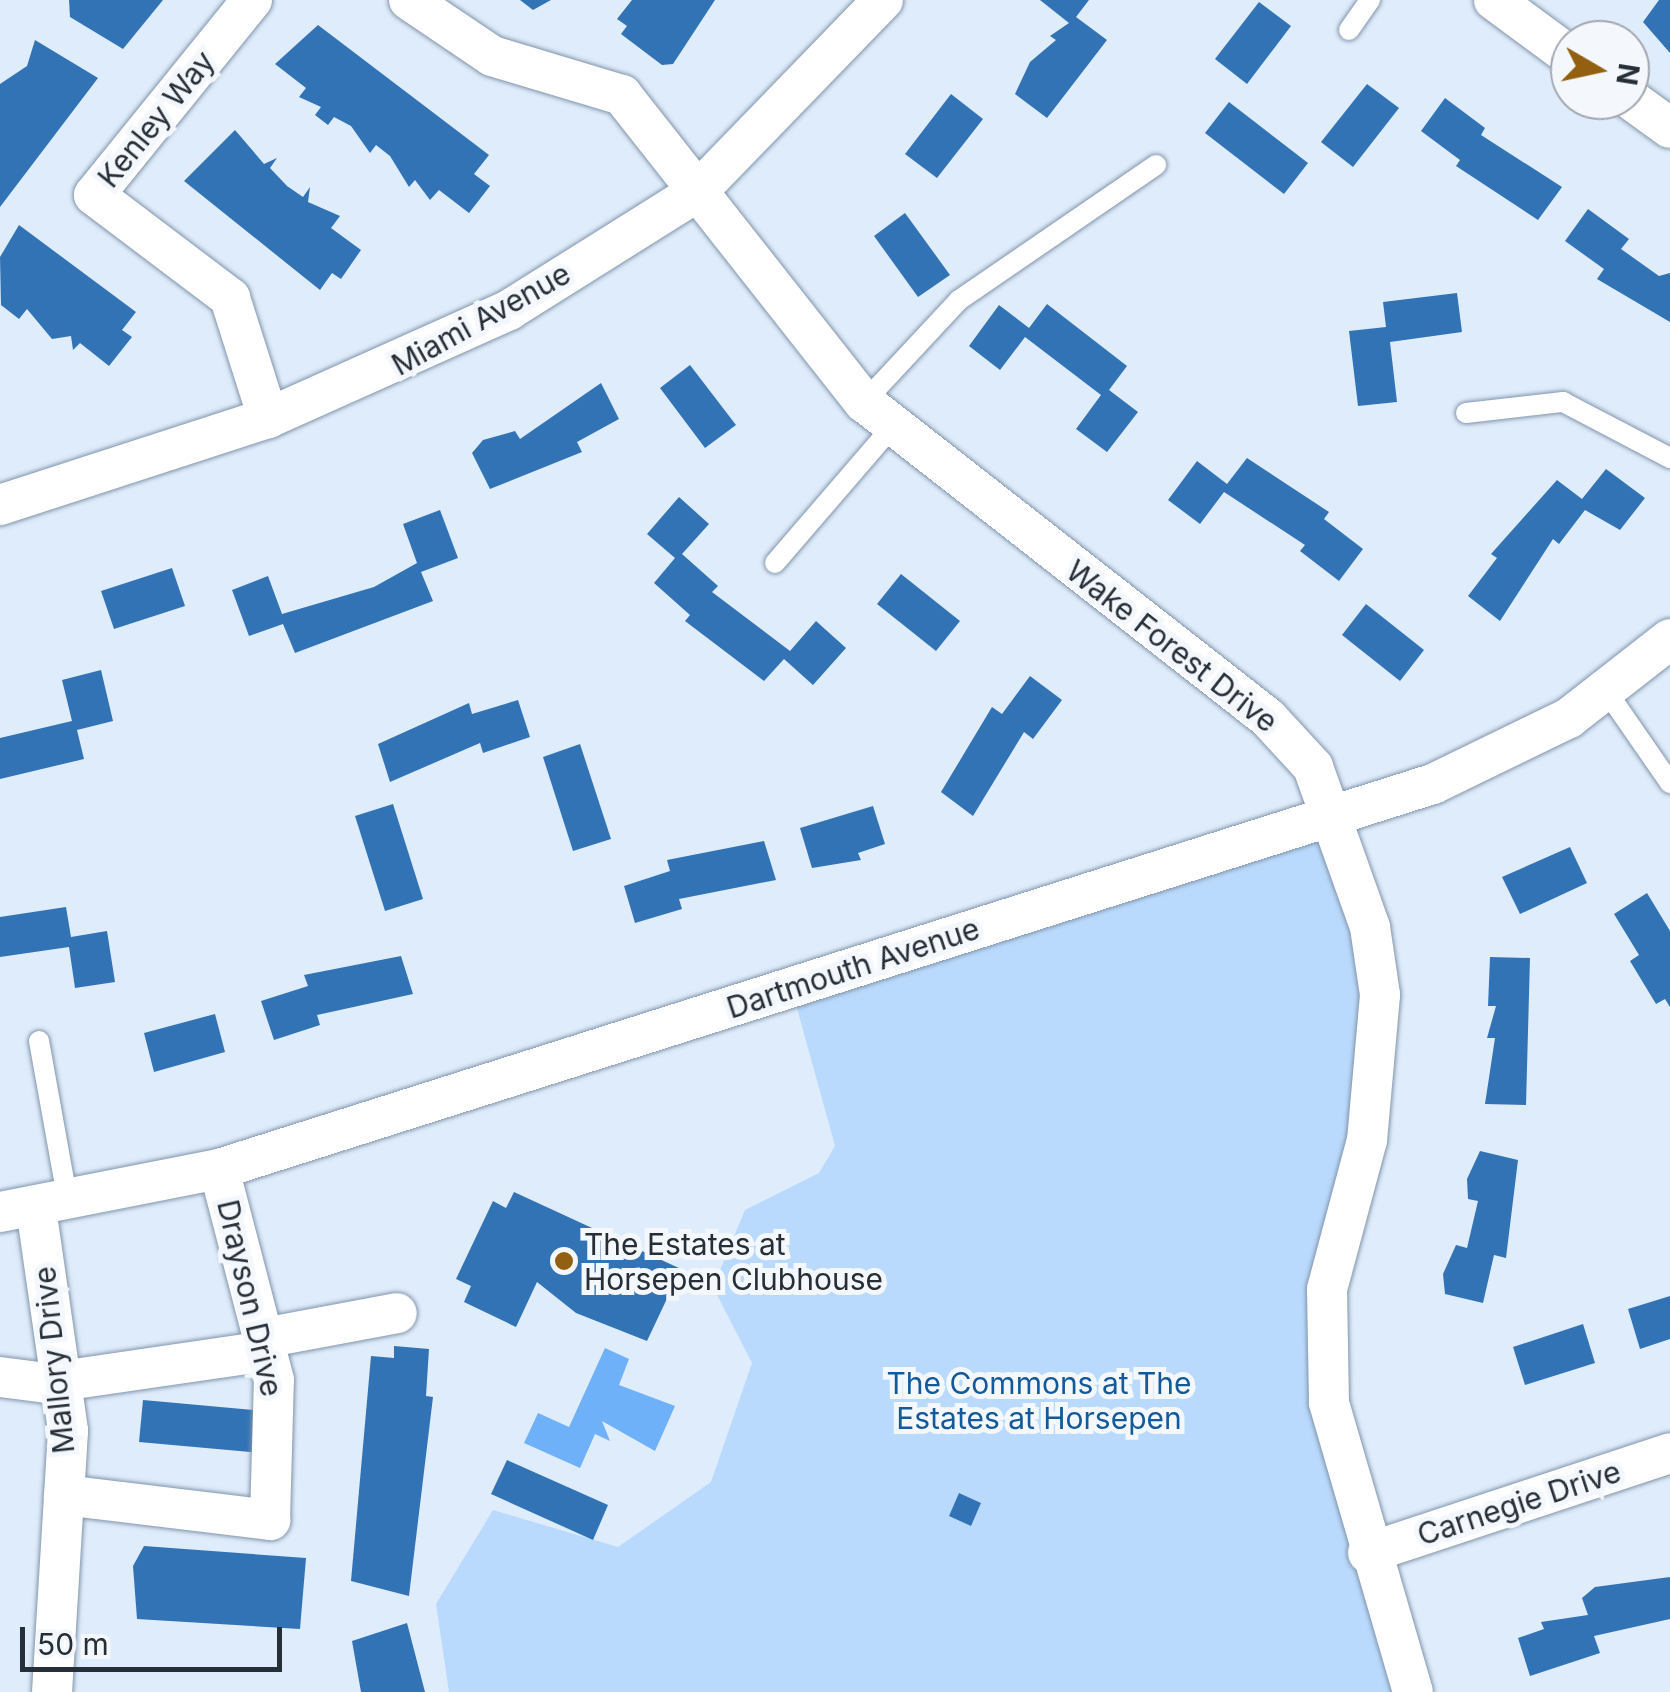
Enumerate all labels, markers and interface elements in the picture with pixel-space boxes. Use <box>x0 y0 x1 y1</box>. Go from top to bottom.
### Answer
north arrow <box>1550 20 1650 120</box>
street label: Kenley Way <box>90 44 222 194</box>
text: N <box>1609 61 1646 88</box>
street label: Miami Avenue <box>385 255 577 383</box>
street label: Wake Forest Drive <box>1059 552 1285 740</box>
street label: Dartmouth Avenue <box>722 910 984 1026</box>
street label: Drayson Drive <box>210 1196 290 1400</box>
place label: The Estates at Horsepen Clubhouse <box>584 1226 883 1296</box>
marker: The Estates at Horsepen Clubhouse <box>553 1250 575 1272</box>
street label: Mallory Drive <box>26 1265 82 1455</box>
park label: The Commons at The Estates at Horsepen <box>886 1365 1192 1436</box>
street label: Carnegie Drive <box>1413 1453 1625 1553</box>
scale bar <box>25 1607 288 1669</box>
text: 50 m <box>37 1626 109 1662</box>

